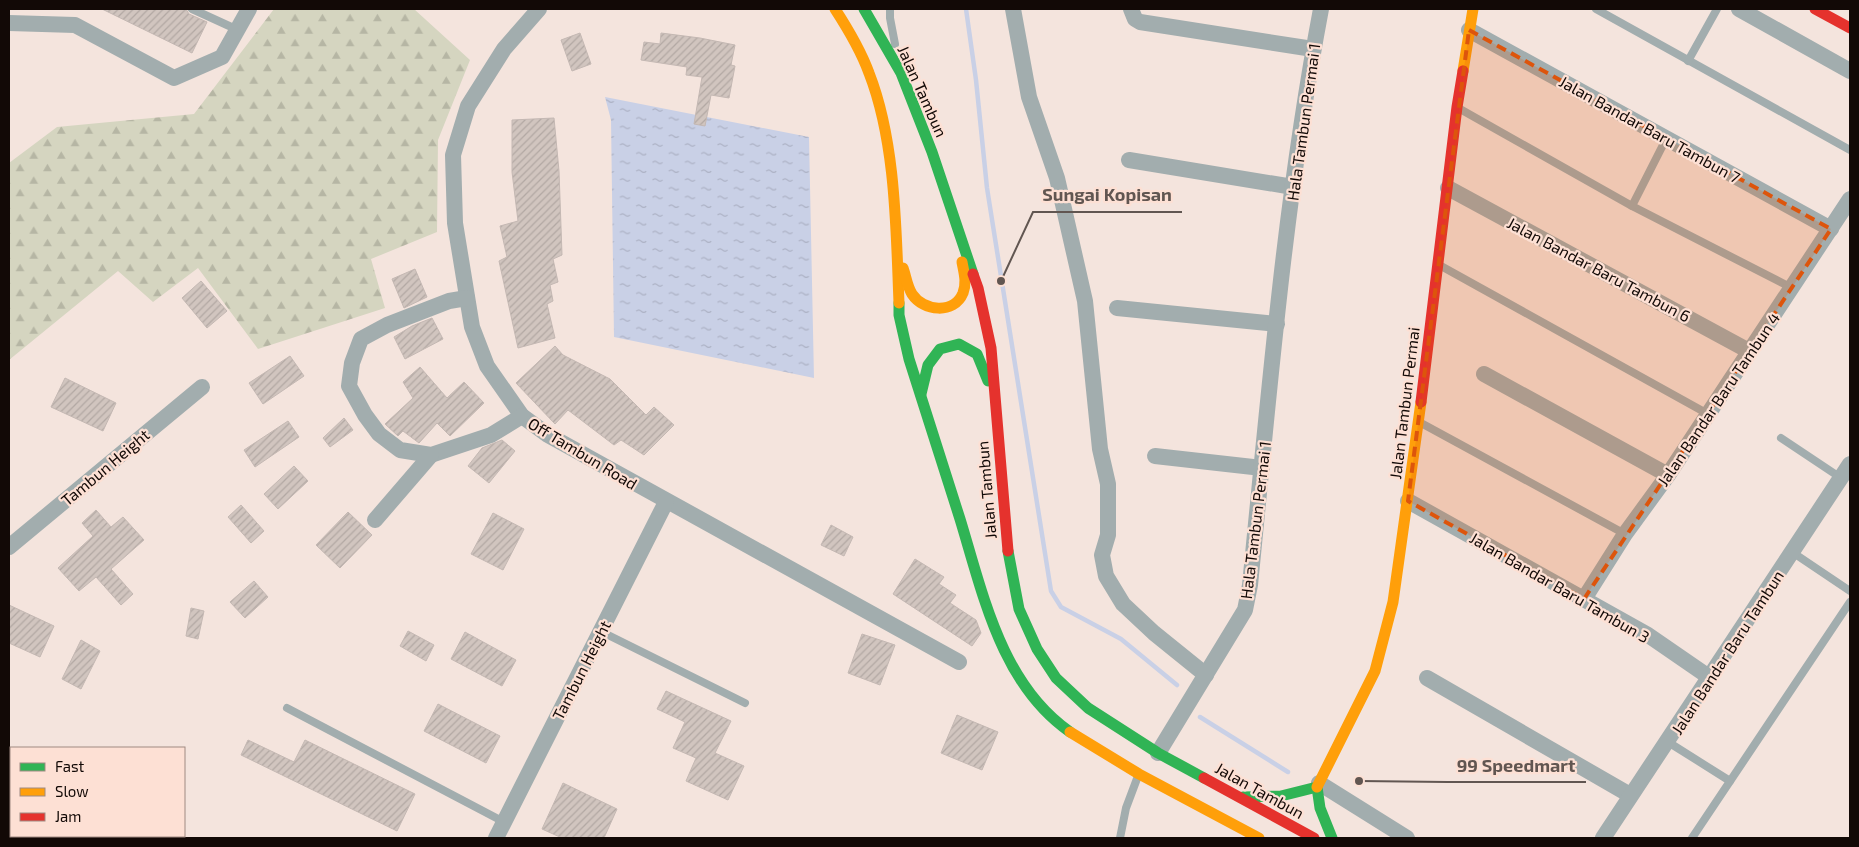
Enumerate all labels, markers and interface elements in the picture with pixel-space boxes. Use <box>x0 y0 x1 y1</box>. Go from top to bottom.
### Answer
street label: Jalan Tambun <box>894 42 952 140</box>
street label: Hala Tambun Permai 1 <box>1283 42 1323 202</box>
street label: Jalan Bandar Baru Tambun 7 <box>1556 71 1744 187</box>
callout: Sungai Kopisan <box>1033 179 1182 212</box>
text: Sungai Kopisan <box>1042 183 1172 205</box>
street label: Jalan Bandar Baru Tambun 6 <box>1504 213 1694 325</box>
street label: Jalan Bandar Baru Tambun 4 <box>1653 308 1783 489</box>
street label: Jalan Tambun Permai <box>1385 326 1423 480</box>
street label: Off Tambun Road <box>525 413 641 493</box>
street label: Tambun Height <box>57 425 153 509</box>
street label: Jalan Tambun <box>972 440 1000 540</box>
street label: Hala Tambun Permai 1 <box>1236 440 1274 600</box>
street label: Jalan Bandar Baru Tambun 3 <box>1467 528 1653 646</box>
street label: Jalan Bandar Baru Tambun <box>1667 566 1787 738</box>
street label: Tambun Height <box>548 617 614 723</box>
legend <box>10 747 185 837</box>
callout: 99 Speedmart <box>1447 749 1586 782</box>
text: 99 Speedmart <box>1457 754 1576 776</box>
text: Fast <box>55 757 85 775</box>
street label: Jalan Tambun <box>1212 758 1308 822</box>
text: Slow <box>55 782 89 800</box>
text: Jam <box>55 807 81 825</box>

